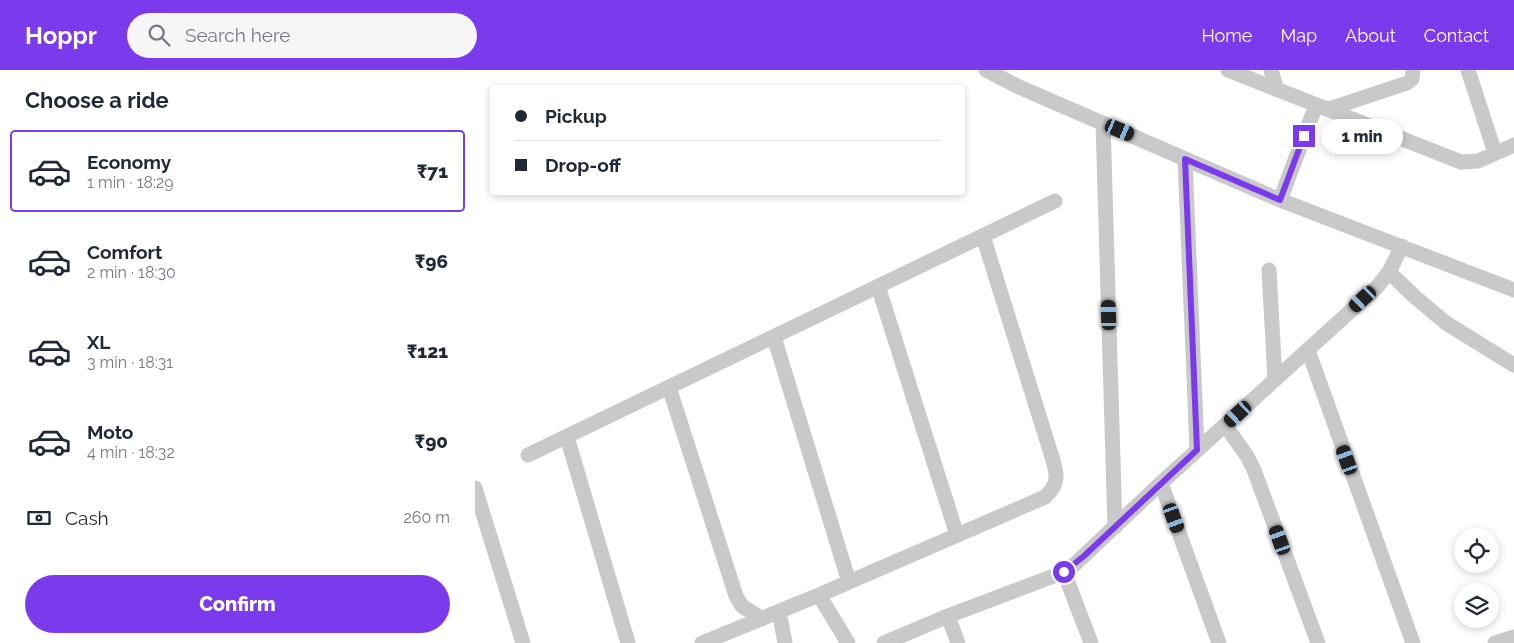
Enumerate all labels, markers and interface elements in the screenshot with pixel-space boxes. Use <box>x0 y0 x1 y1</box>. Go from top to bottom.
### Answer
search box <box>127 13 477 58</box>
text: Hoppr <box>25 21 97 50</box>
icon: search <box>145 21 173 49</box>
text: Search here <box>185 24 290 46</box>
text: Home <box>1201 25 1252 46</box>
text: Map <box>1280 25 1317 46</box>
text: About <box>1345 25 1396 46</box>
text: Contact <box>1424 25 1489 46</box>
text: Choose a ride <box>25 87 169 113</box>
text: Pickup <box>545 105 607 127</box>
car <box>1103 117 1136 143</box>
callout: 1 min <box>1321 118 1404 154</box>
route end <box>1293 125 1315 147</box>
text: 1 min <box>1341 127 1383 146</box>
icon: car <box>27 149 72 194</box>
text: Economy <box>87 151 171 173</box>
text: Drop-off <box>545 154 621 176</box>
text: ₹71 <box>417 160 448 182</box>
text: 1 min · 18:29 <box>87 173 174 192</box>
icon: car <box>27 239 72 284</box>
text: Comfort <box>87 241 162 263</box>
text: ₹96 <box>415 250 448 272</box>
text: 2 min · 18:30 <box>87 263 176 282</box>
car <box>1346 283 1379 315</box>
car <box>1100 300 1117 330</box>
icon: car <box>27 329 72 374</box>
text: XL <box>87 331 110 353</box>
text: ₹121 <box>407 340 448 362</box>
text: 3 min · 18:31 <box>87 353 173 372</box>
car <box>1221 398 1254 430</box>
icon: car <box>27 419 72 464</box>
text: Moto <box>87 421 133 443</box>
text: ₹90 <box>415 430 448 452</box>
text: 4 min · 18:32 <box>87 443 175 462</box>
car <box>1334 443 1359 477</box>
car <box>1161 501 1186 535</box>
icon: cash <box>25 504 53 532</box>
text: Cash <box>65 507 109 529</box>
text: 260 m <box>403 508 450 527</box>
car <box>1267 523 1292 557</box>
map controls <box>1454 528 1499 628</box>
button: locate <box>1454 528 1499 573</box>
route start <box>1053 561 1075 583</box>
button: Confirm <box>25 575 450 633</box>
button: layers <box>1454 583 1499 628</box>

